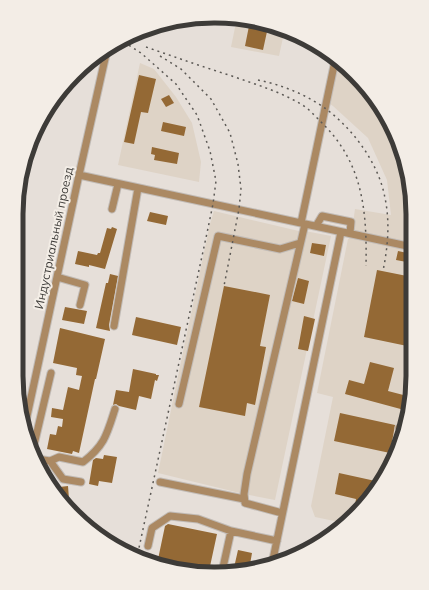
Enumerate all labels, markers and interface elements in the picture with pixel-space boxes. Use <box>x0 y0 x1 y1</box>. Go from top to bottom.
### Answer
street label: Индустриальный проезд <box>31 166 76 310</box>

